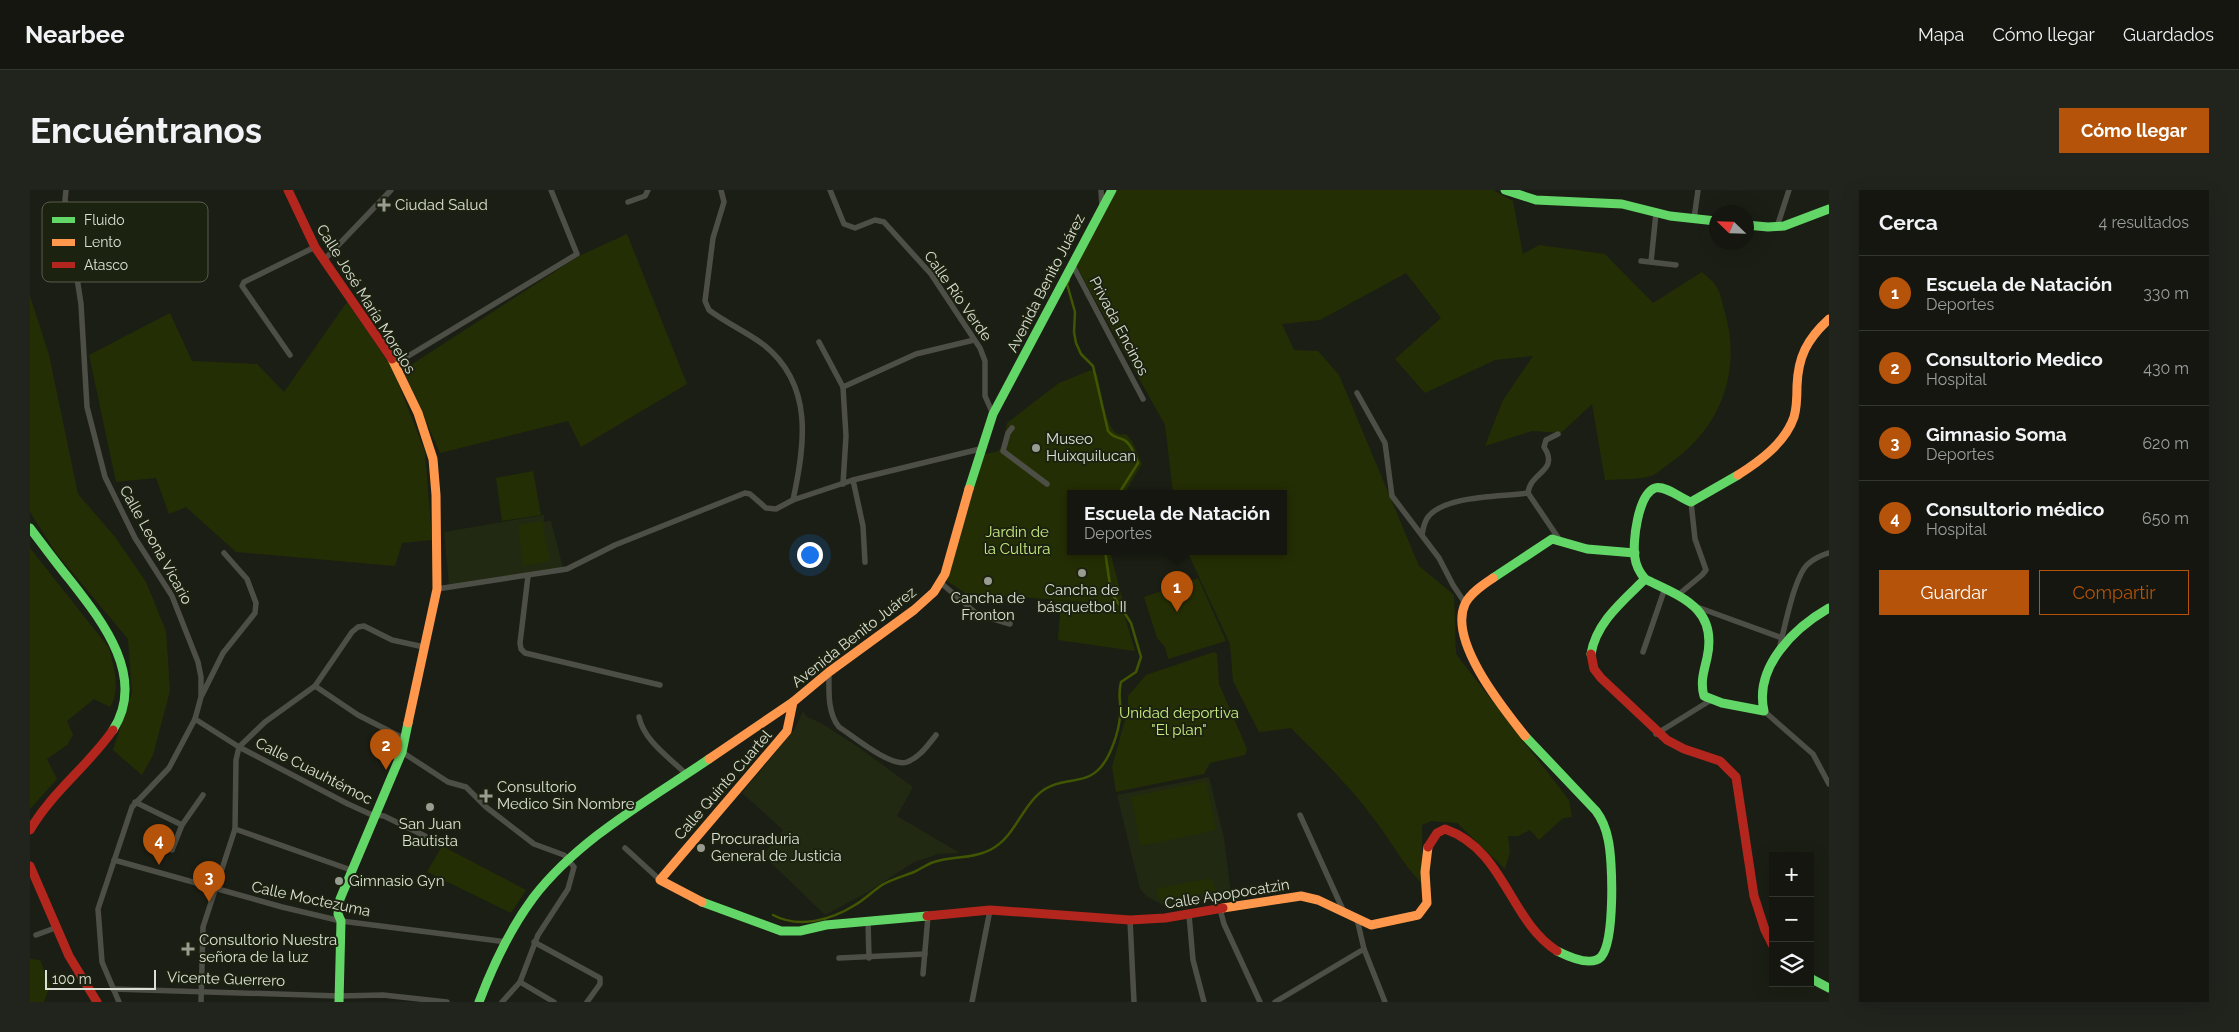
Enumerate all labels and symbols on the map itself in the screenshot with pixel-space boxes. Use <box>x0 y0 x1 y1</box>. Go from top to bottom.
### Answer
place label: Ciudad Salud <box>395 196 488 214</box>
marker: Ciudad Salud <box>377 198 391 212</box>
legend <box>42 202 208 282</box>
north arrow <box>1709 205 1754 250</box>
street label: Avenida Benito Juárez <box>1003 211 1089 355</box>
text: Fluido <box>84 212 124 228</box>
street label: Calle José María Morelos <box>313 221 419 377</box>
text: Lento <box>84 234 121 250</box>
street label: Calle Río Verde <box>920 248 996 345</box>
text: Atasco <box>84 257 128 273</box>
street label: Privada Encinos <box>1085 273 1153 379</box>
place label: Museo Huixquilucan <box>1046 430 1136 465</box>
marker: Museo Huixquilucan <box>1030 442 1042 454</box>
street label: Calle Leona Vicario <box>116 482 196 608</box>
park label: Jardin de la Cultura <box>984 523 1050 558</box>
your location <box>797 542 823 568</box>
marker: Cancha de básquetbol II <box>1076 567 1088 579</box>
pin: 1 <box>1161 571 1193 612</box>
marker: Cancha de Fronton <box>982 575 994 587</box>
place label: Cancha de básquetbol II <box>1037 581 1127 616</box>
street label: Avenida Benito Juárez <box>788 583 920 691</box>
place label: Cancha de Fronton <box>951 589 1025 624</box>
park label: Unidad deportiva "El plan" <box>1119 704 1239 739</box>
street label: Calle Quinto Cuartel <box>670 726 776 844</box>
pin: 2 <box>370 729 402 770</box>
street label: Calle Cuauhtémoc <box>253 734 375 808</box>
place label: Consultorio Medico Sin Nombre <box>497 778 635 813</box>
marker: Consultorio Medico Sin Nombre <box>479 789 493 803</box>
marker: San Juan Bautista <box>424 801 436 813</box>
place label: San Juan Bautista <box>399 815 461 850</box>
pin: 4 <box>143 824 175 865</box>
place label: Procuraduria General de Justicia <box>711 830 842 865</box>
marker: Procuraduria General de Justicia <box>695 842 707 854</box>
pin: 3 <box>193 861 225 902</box>
place label: Gimnasio Gyn <box>349 872 444 890</box>
marker: Gimnasio Gyn <box>333 875 345 887</box>
street label: Calle Apopocatzin <box>1163 875 1291 913</box>
street label: Calle Moctezuma <box>250 878 372 920</box>
place label: Consultorio Nuestra señora de la luz <box>199 931 337 966</box>
marker: Consultorio Nuestra señora de la luz <box>181 942 195 956</box>
scale bar <box>45 967 156 990</box>
street label: Vicente Guerrero <box>167 968 285 990</box>

